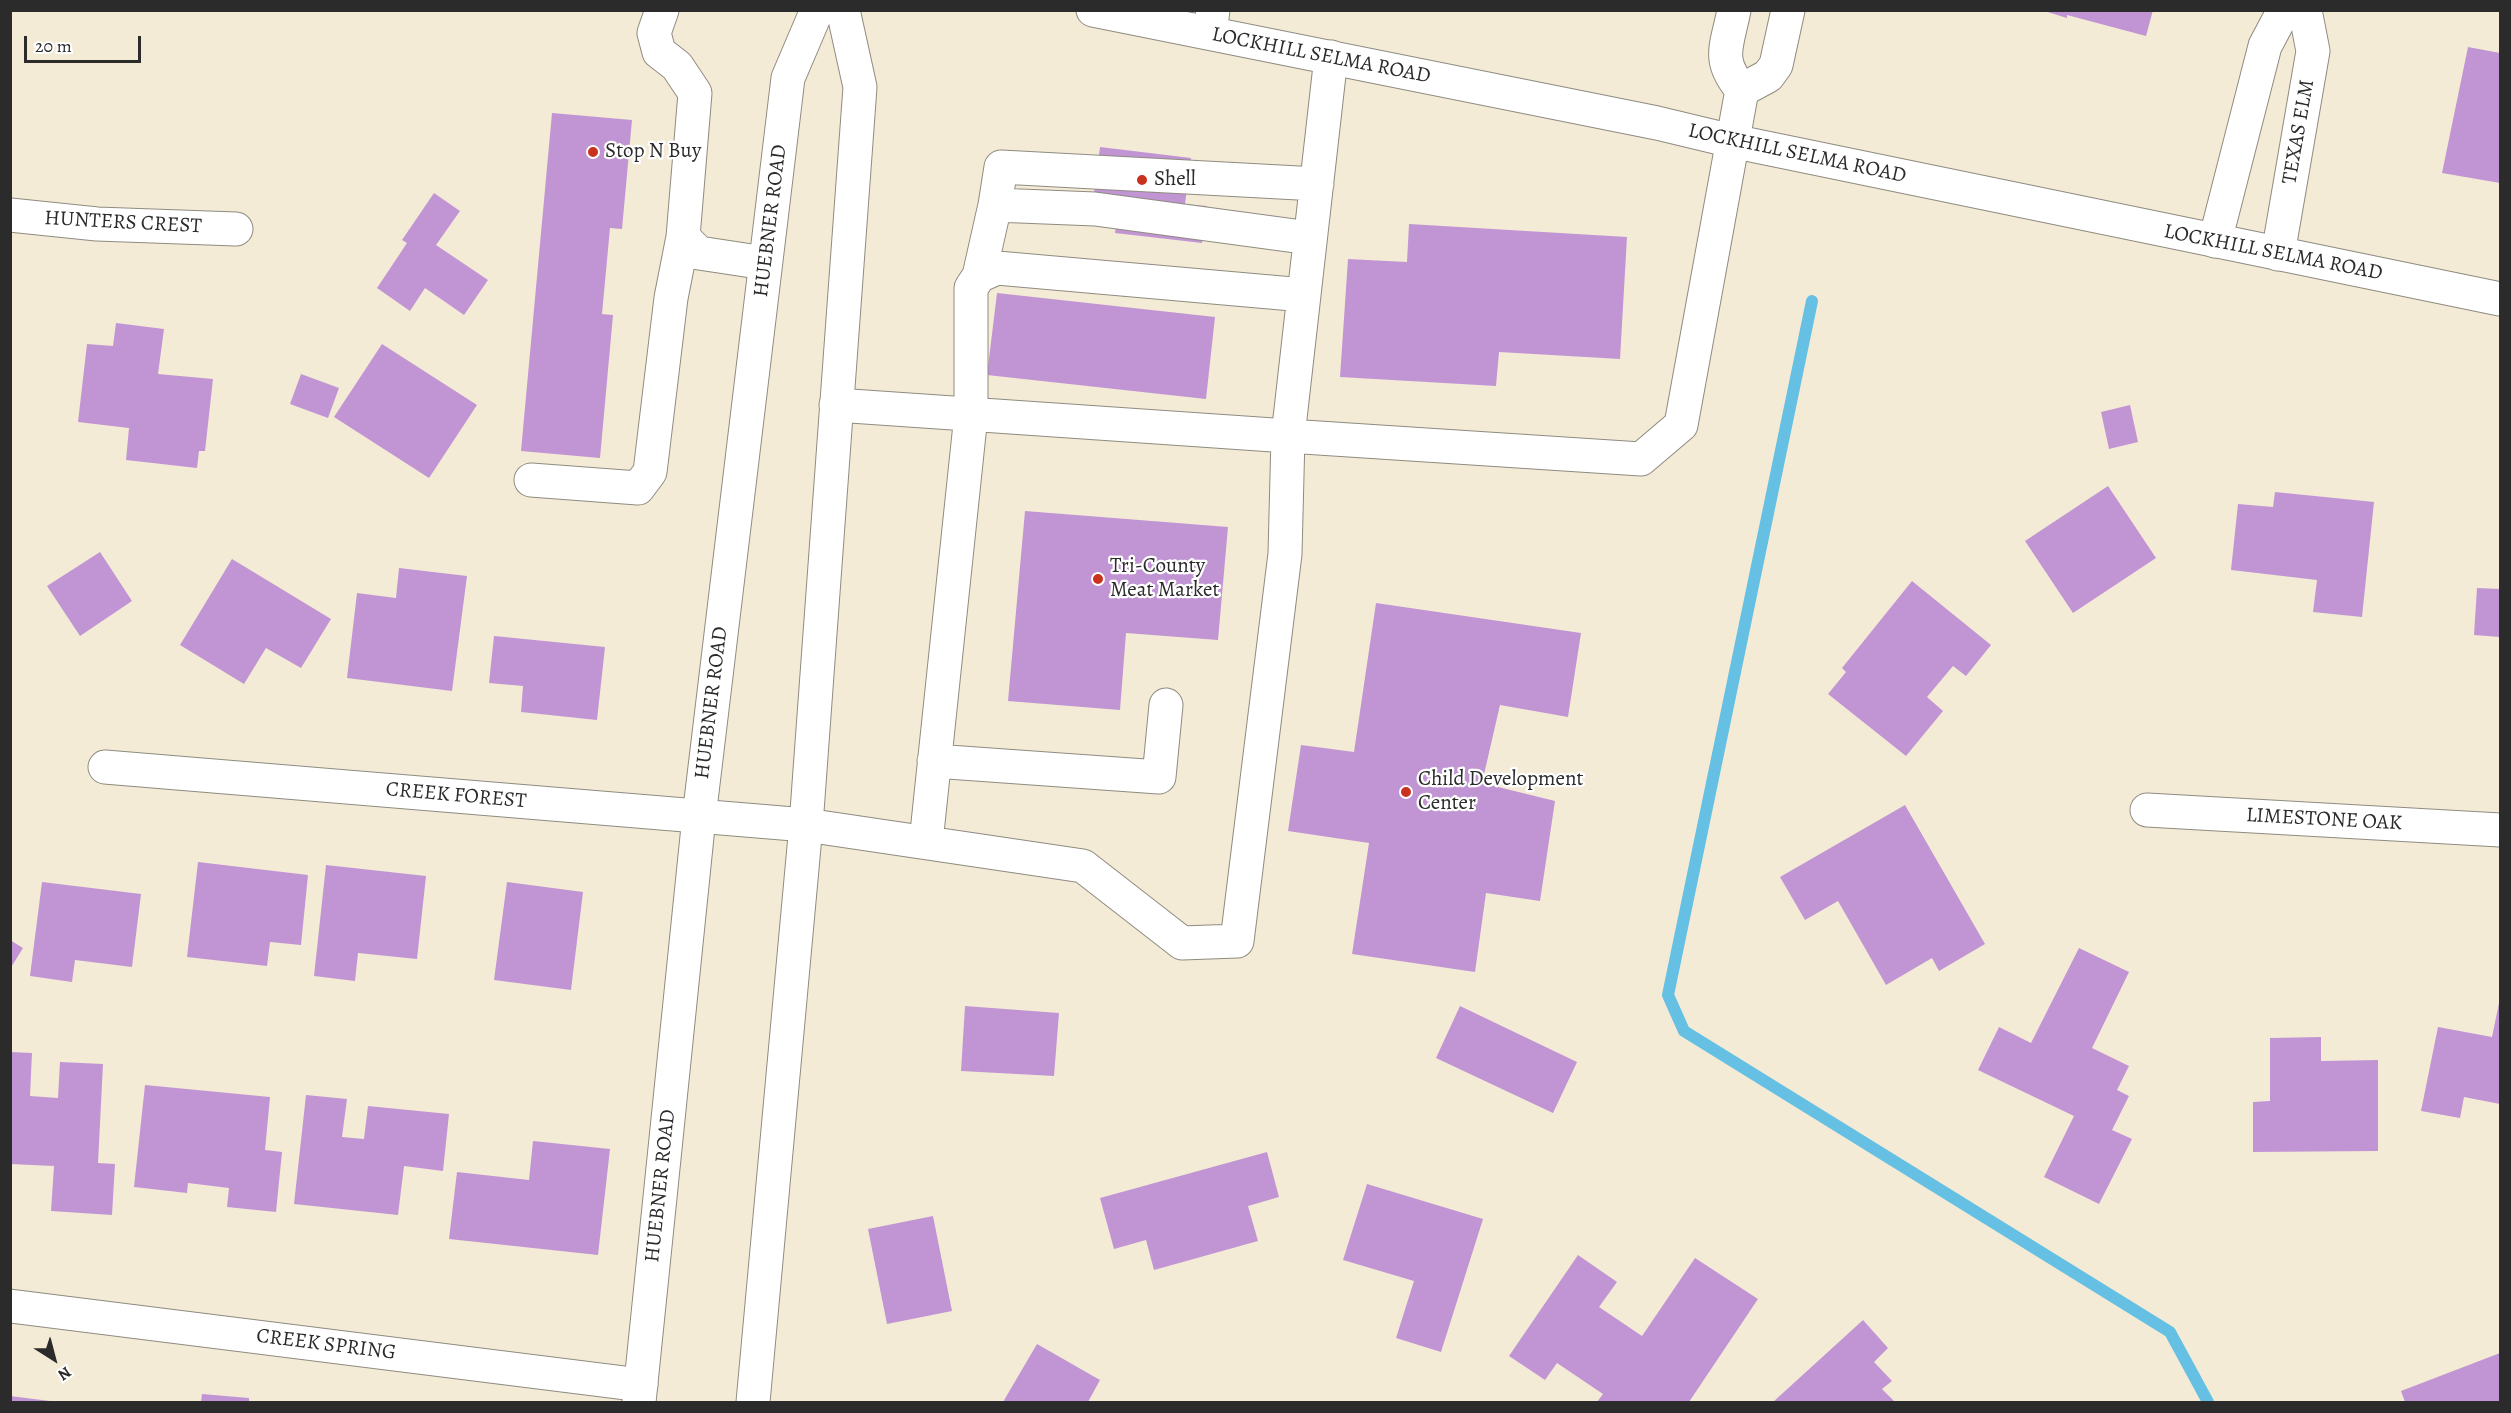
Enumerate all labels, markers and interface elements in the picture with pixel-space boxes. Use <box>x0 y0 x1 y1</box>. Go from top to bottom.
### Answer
street label: LOCKHILL SELMA ROAD <box>1209 22 1433 90</box>
scale bar <box>27 24 144 62</box>
text: 20 m <box>35 34 72 58</box>
street label: TEXAS ELM <box>2277 78 2321 186</box>
street label: LOCKHILL SELMA ROAD <box>1686 119 1908 189</box>
place label: Stop N Buy <box>605 139 701 165</box>
street label: HUEBNER ROAD <box>749 143 793 299</box>
marker: Stop N Buy <box>586 145 600 159</box>
place label: Shell <box>1154 167 1196 193</box>
marker: Shell <box>1135 173 1149 187</box>
street label: HUNTERS CREST <box>44 206 202 240</box>
street label: LOCKHILL SELMA ROAD <box>2161 219 2385 287</box>
place label: Tri-County Meat Market <box>1110 554 1219 604</box>
marker: Tri-County Meat Market <box>1091 572 1105 586</box>
street label: HUEBNER ROAD <box>690 625 734 781</box>
place label: Child Development Center <box>1418 767 1583 817</box>
street label: CREEK FOREST <box>385 777 527 815</box>
marker: Child Development Center <box>1399 785 1413 799</box>
street label: LIMESTONE OAK <box>2245 803 2403 837</box>
street label: HUEBNER ROAD <box>640 1108 682 1264</box>
street label: CREEK SPRING <box>255 1324 397 1366</box>
north arrow <box>24 1329 84 1389</box>
text: N <box>53 1361 76 1386</box>

